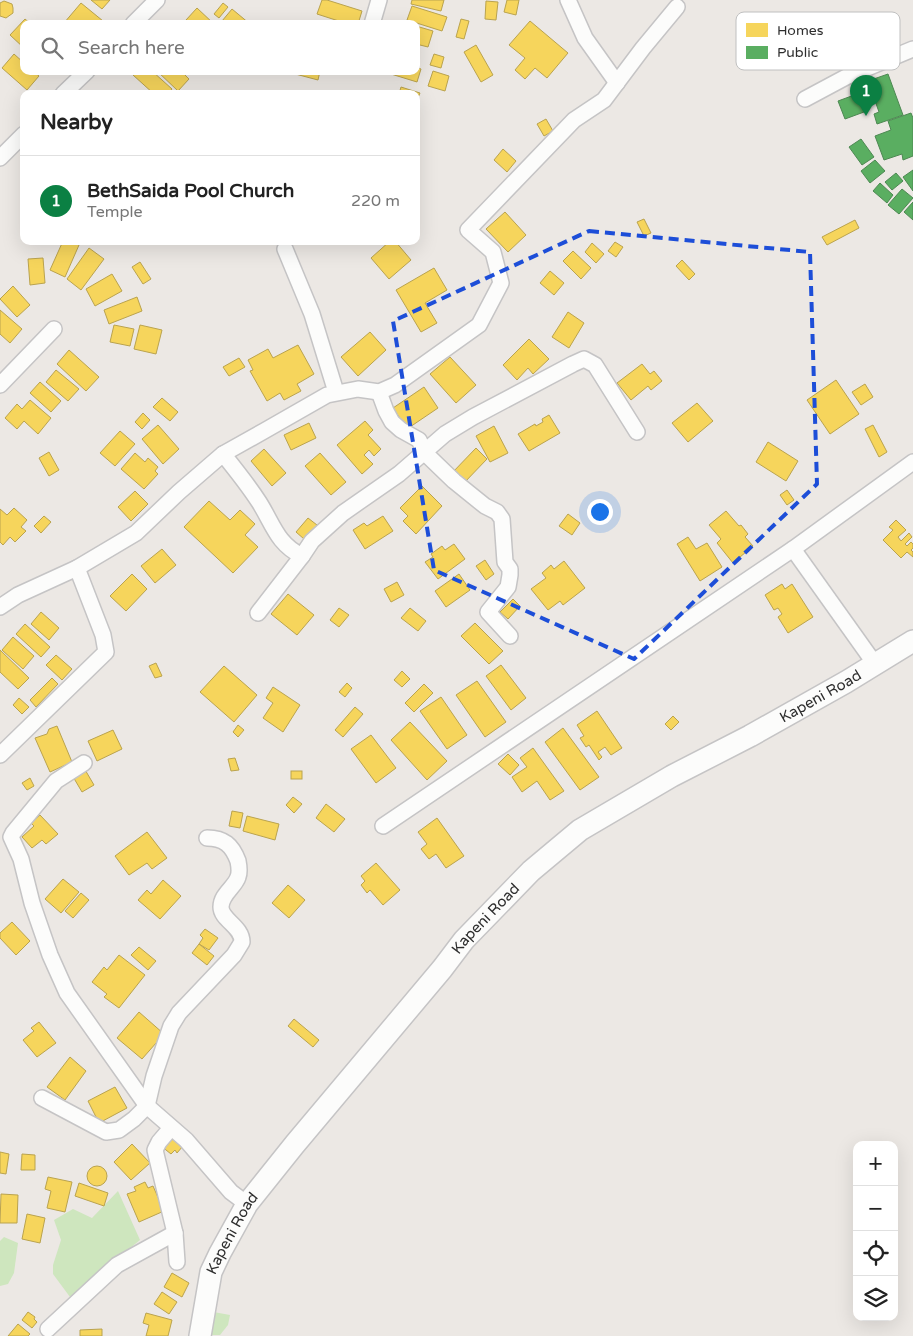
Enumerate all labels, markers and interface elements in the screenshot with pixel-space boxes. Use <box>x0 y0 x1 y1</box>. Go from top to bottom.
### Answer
legend <box>736 12 900 70</box>
search box <box>20 20 420 75</box>
text: Homes <box>777 22 824 39</box>
icon: search <box>38 34 66 62</box>
text: Search here <box>78 37 185 59</box>
text: Public <box>777 44 818 61</box>
pin: 1 <box>850 75 882 116</box>
text: Nearby <box>40 110 113 135</box>
text: BethSaida Pool Church <box>87 180 294 202</box>
text: 1 <box>51 191 61 211</box>
text: 220 m <box>351 191 400 211</box>
text: Temple <box>87 202 143 222</box>
your location <box>587 499 613 525</box>
street label: Kapeni Road <box>776 666 865 726</box>
street label: Kapeni Road <box>448 879 523 958</box>
map controls <box>853 1141 898 1321</box>
button: + <box>853 1141 898 1186</box>
button: − <box>853 1186 898 1231</box>
street label: Kapeni Road <box>202 1189 262 1277</box>
button: locate <box>853 1231 898 1276</box>
button: layers <box>853 1276 898 1321</box>

